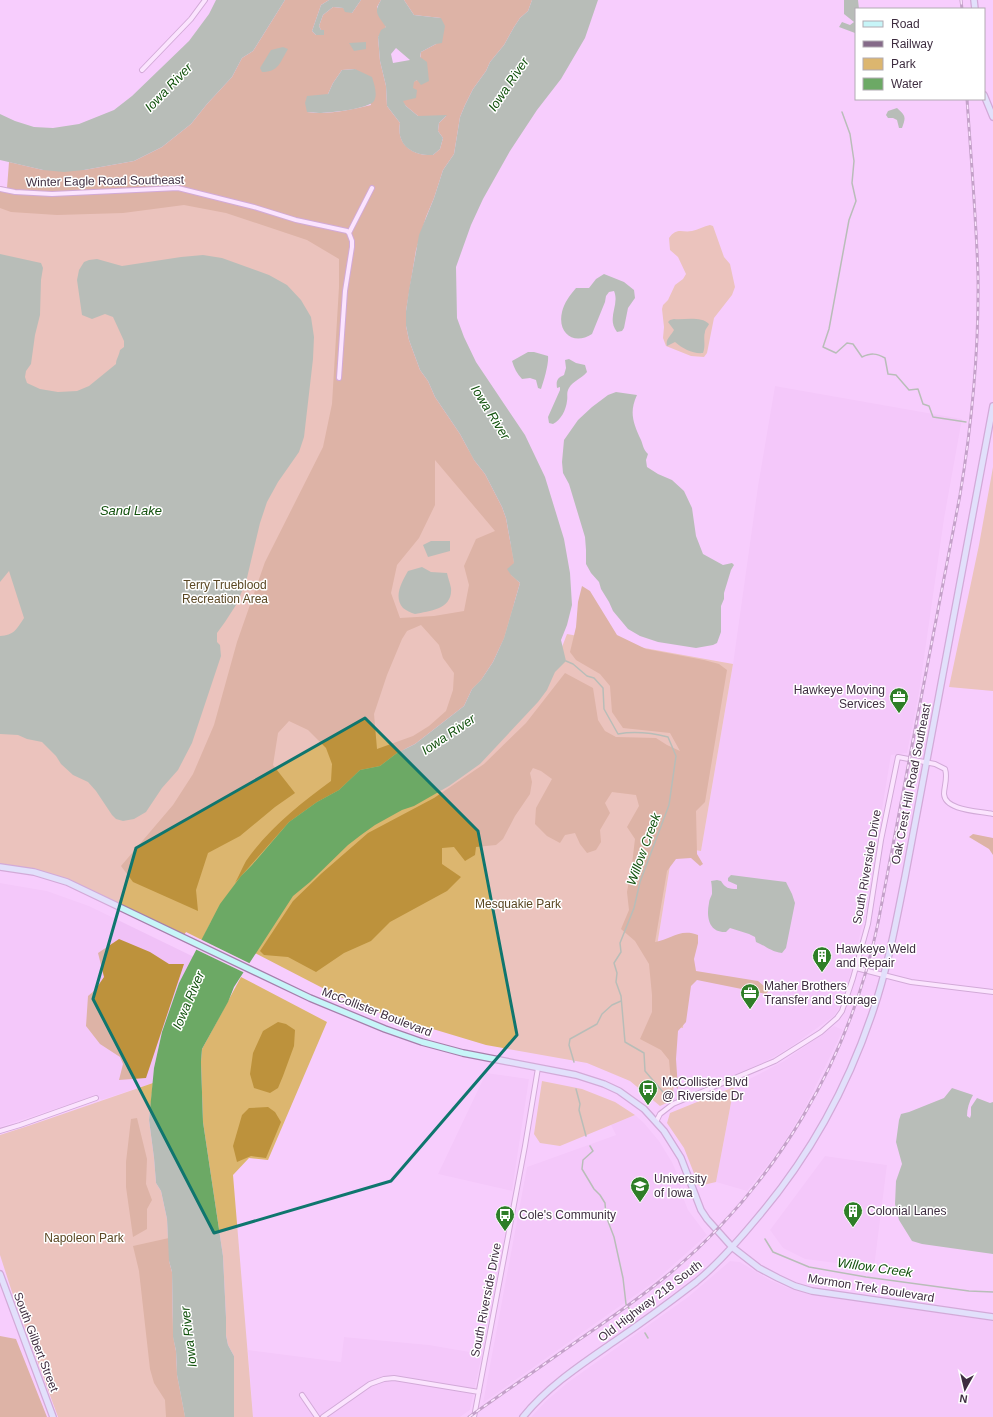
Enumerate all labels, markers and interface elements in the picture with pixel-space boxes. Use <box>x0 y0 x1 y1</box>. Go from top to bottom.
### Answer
legend <box>855 8 985 100</box>
text: Road <box>891 17 920 31</box>
text: Railway <box>891 37 933 51</box>
water label: Iowa River <box>485 54 532 114</box>
text: Park <box>891 57 917 71</box>
water label: Iowa River <box>142 60 196 115</box>
text: Water <box>891 77 923 91</box>
street label: Winter Eagle Road Southeast <box>26 173 185 189</box>
water label: Iowa River <box>468 382 514 443</box>
water label: Sand Lake <box>100 503 162 518</box>
park label: Terry Trueblood Recreation Area <box>182 578 268 606</box>
place label: Hawkeye Moving Services <box>794 683 885 711</box>
office icon: Hawkeye Moving Services <box>888 686 910 714</box>
street label: Oak Crest Hill Road Southeast <box>889 702 934 866</box>
water label: Iowa River <box>419 711 478 758</box>
street label: South Riverside Drive <box>850 808 884 925</box>
water label: Willow Creek <box>623 810 664 887</box>
park label: Mesquakie Park <box>475 897 562 911</box>
place label: Hawkeye Weld and Repair <box>836 942 916 970</box>
building icon: Hawkeye Weld and Repair <box>811 945 833 973</box>
water label: Iowa River <box>170 968 208 1031</box>
place label: Maher Brothers Transfer and Storage <box>764 979 877 1007</box>
office icon: Maher Brothers Transfer and Storage <box>739 982 761 1010</box>
street label: McCollister Boulevard <box>320 985 434 1039</box>
place label: McCollister Blvd @ Riverside Dr <box>662 1075 748 1103</box>
bus stop icon: McCollister Blvd @ Riverside Dr <box>637 1078 659 1106</box>
place label: University of Iowa <box>654 1172 707 1200</box>
school or university icon: University of Iowa <box>629 1175 651 1203</box>
building icon: Colonial Lanes <box>842 1200 864 1228</box>
bus stop icon: Cole's Community <box>494 1204 516 1232</box>
place label: Colonial Lanes <box>867 1204 946 1218</box>
place label: Cole's Community <box>519 1208 616 1222</box>
park label: Napoleon Park <box>44 1231 125 1245</box>
street label: South Riverside Drive <box>468 1241 504 1358</box>
water label: Willow Creek <box>836 1255 915 1280</box>
street label: Old Highway 218 South <box>595 1257 705 1345</box>
street label: Mormon Trek Boulevard <box>807 1271 935 1305</box>
street label: South Gilbert Street <box>11 1290 62 1394</box>
water label: Iowa River <box>177 1305 200 1368</box>
north arrow <box>945 1369 985 1409</box>
text: N <box>959 1392 968 1405</box>

